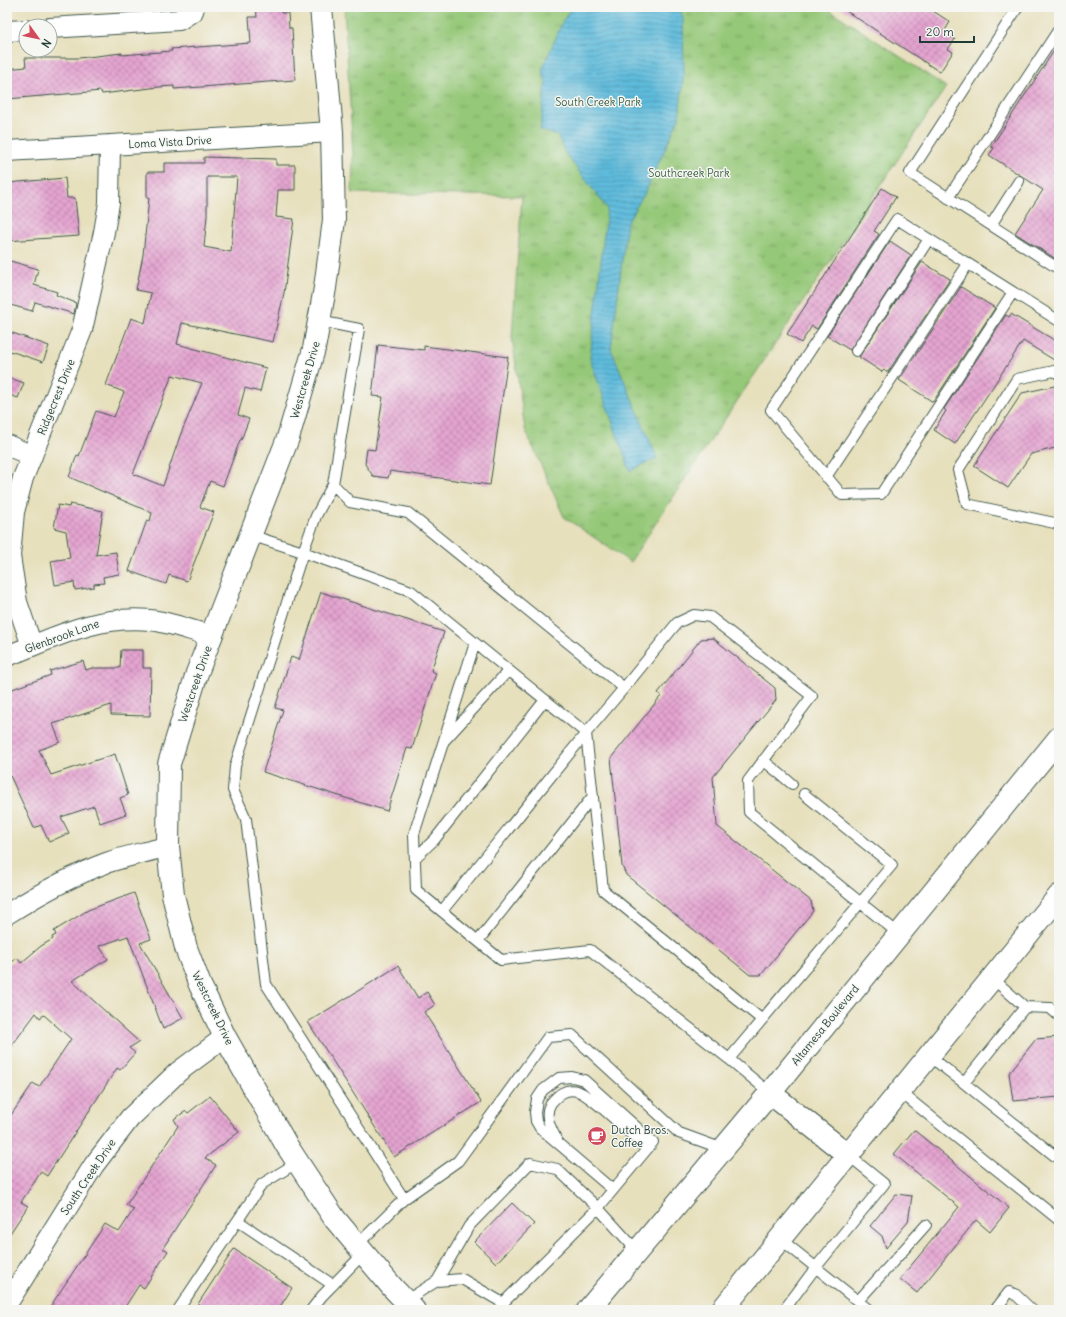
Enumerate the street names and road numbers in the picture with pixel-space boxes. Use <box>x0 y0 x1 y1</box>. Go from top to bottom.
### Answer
street label: Loma Vista Drive <box>128 133 212 151</box>
street label: Westcreek Drive <box>287 340 323 420</box>
street label: Ridgecrest Drive <box>34 357 78 437</box>
street label: Glenbrook Lane <box>23 616 101 656</box>
street label: Westcreek Drive <box>175 644 215 724</box>
street label: Westcreek Drive <box>189 969 237 1047</box>
street label: Altamesa Boulevard <box>788 981 862 1068</box>
street label: South Creek Drive <box>57 1136 119 1218</box>

